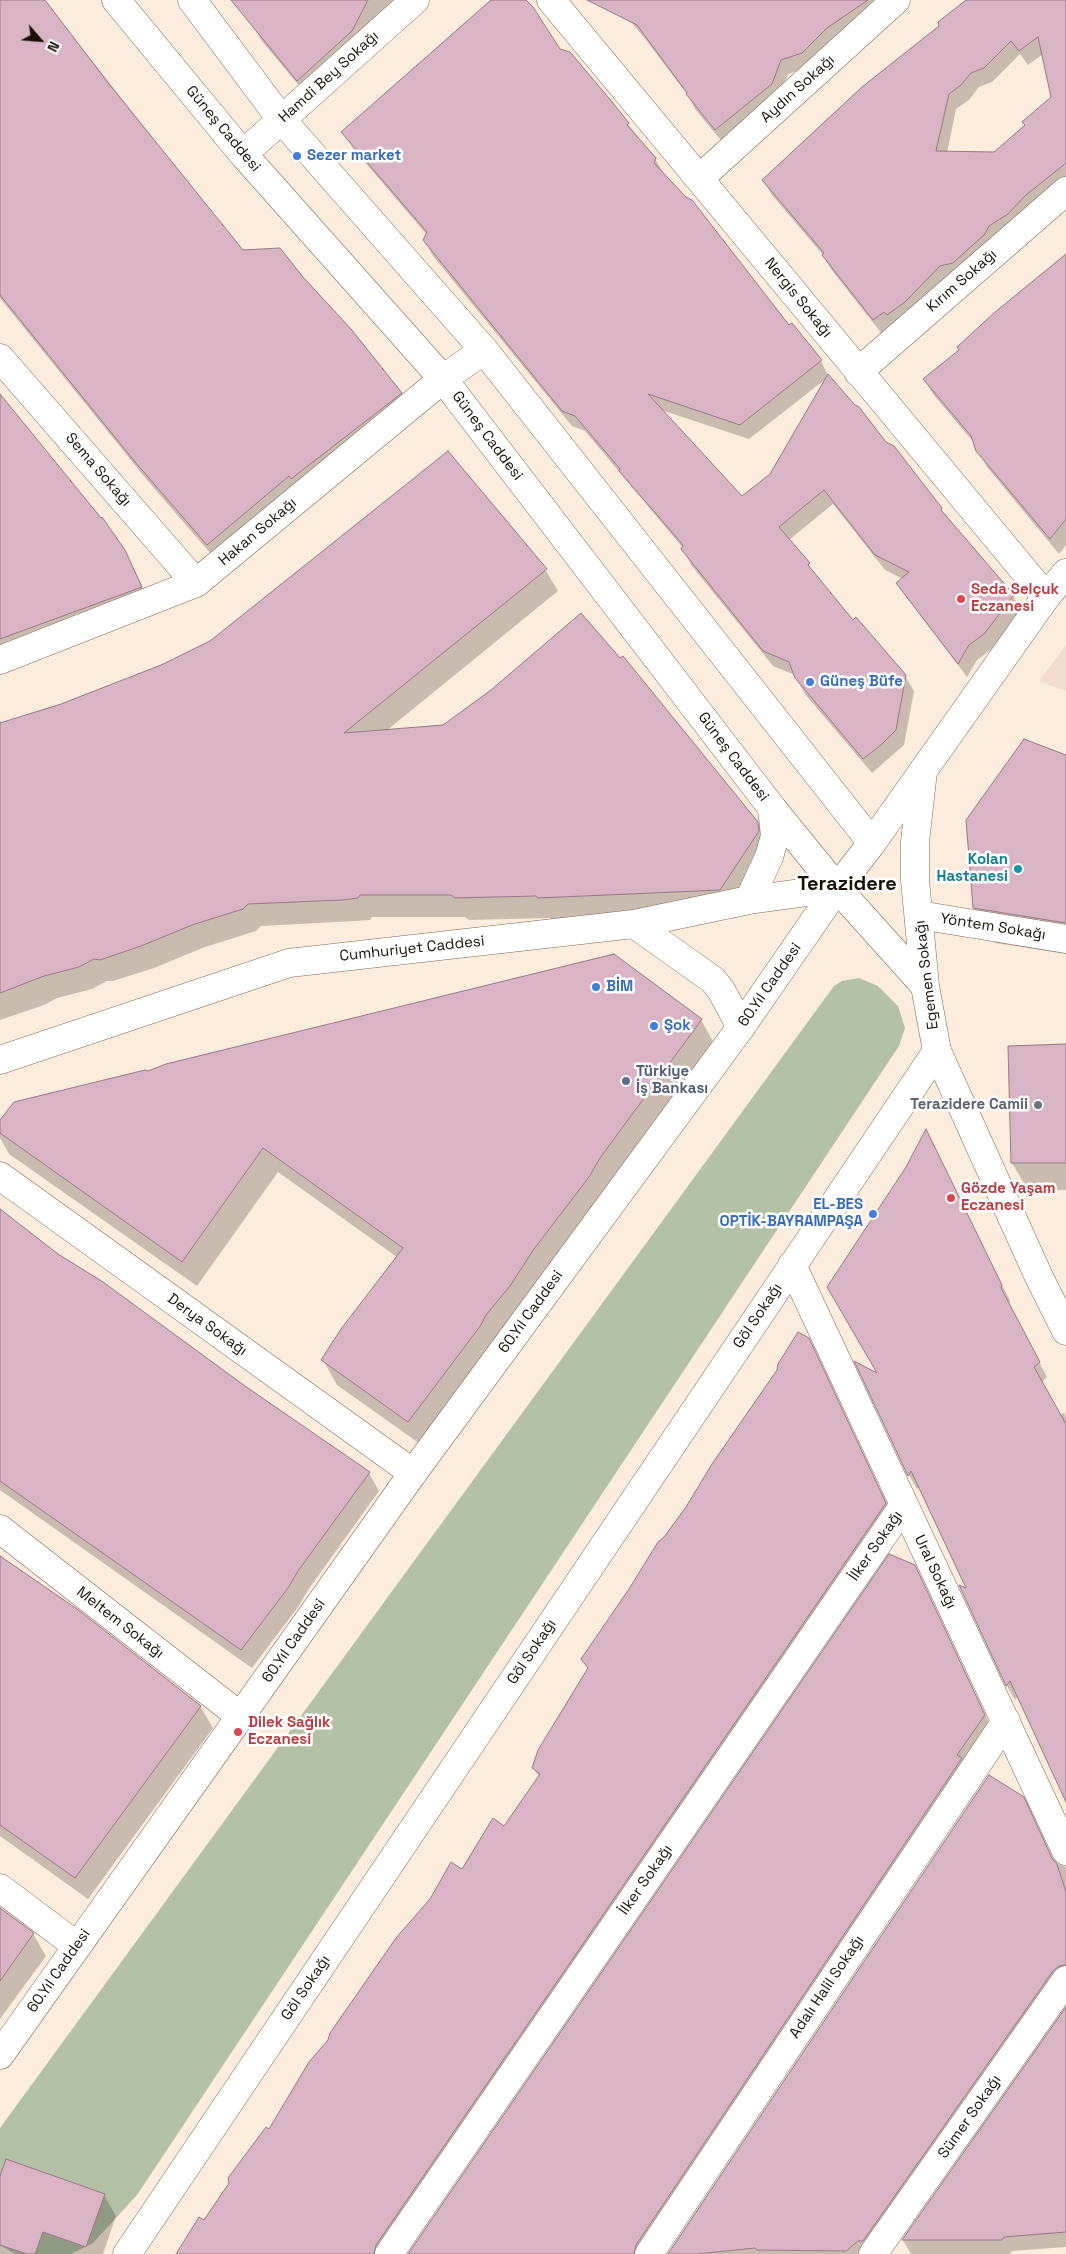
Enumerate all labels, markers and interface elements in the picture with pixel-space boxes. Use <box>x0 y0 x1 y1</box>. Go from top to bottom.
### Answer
north arrow <box>15 15 65 65</box>
street label: Hamdi Bey Sokağı <box>275 27 383 127</box>
text: N <box>43 39 64 55</box>
street label: Aydın Sokağı <box>757 51 839 127</box>
street label: Güneş Caddesi <box>182 82 264 176</box>
place label: Sezer market <box>307 147 401 165</box>
marker: Sezer market <box>291 150 303 162</box>
street label: Kırım Sokağı <box>923 246 1001 316</box>
street label: Nergis Sokağı <box>760 254 836 342</box>
street label: Güneş Caddesi <box>448 388 526 484</box>
street label: Sema Sokağı <box>61 430 135 510</box>
street label: Hakan Sokağı <box>215 494 301 570</box>
place label: Seda Selçuk Eczanesi <box>971 581 1059 616</box>
marker: Seda Selçuk Eczanesi <box>955 593 967 605</box>
place label: Güneş Büfe <box>820 673 903 691</box>
marker: Güneş Büfe <box>804 676 816 688</box>
street label: Güneş Caddesi <box>694 709 772 805</box>
place label: Kolan Hastanesi <box>937 851 1008 886</box>
marker: Kolan Hastanesi <box>1012 863 1024 875</box>
district label: Terazidere <box>797 873 897 897</box>
street label: Yöntem Sokağı <box>939 910 1047 944</box>
street label: Egemen Sokağı <box>911 919 943 1031</box>
street label: Cumhuriyet Caddesi <box>339 932 485 966</box>
street label: 60.Yıl Caddesi <box>735 940 805 1030</box>
place label: BİM <box>606 978 633 996</box>
marker: BİM <box>590 981 602 993</box>
place label: Şok <box>664 1017 691 1035</box>
marker: Şok <box>648 1020 660 1032</box>
place label: Türkiye İş Bankası <box>636 1063 708 1098</box>
marker: Türkiye İş Bankası <box>620 1075 632 1087</box>
place label: Terazidere Camii <box>910 1096 1028 1114</box>
marker: Terazidere Camii <box>1032 1099 1044 1111</box>
place label: Gözde Yaşam Eczanesi <box>961 1180 1056 1215</box>
marker: Gözde Yaşam Eczanesi <box>945 1192 957 1204</box>
place label: EL-BES OPTİK-BAYRAMPAŞA <box>720 1196 863 1231</box>
marker: EL-BES OPTİK-BAYRAMPAŞA <box>867 1208 879 1220</box>
street label: 60.Yıl Caddesi <box>495 1267 567 1357</box>
street label: Göl Sokağı <box>730 1280 786 1352</box>
street label: Derya Sokağı <box>164 1290 250 1360</box>
street label: İlker Sokağı <box>845 1507 907 1585</box>
street label: Ural Sokağı <box>910 1532 960 1612</box>
street label: Meltem Sokağı <box>73 1583 167 1663</box>
street label: 60.Yıl Caddesi <box>259 1596 329 1686</box>
street label: Göl Sokağı <box>504 1616 560 1688</box>
place label: Dilek Sağlık Eczanesi <box>248 1714 331 1749</box>
marker: Dilek Sağlık Eczanesi <box>232 1726 244 1738</box>
street label: İlker Sokağı <box>615 1841 677 1919</box>
street label: 60.Yıl Caddesi <box>24 1926 94 2016</box>
street label: Adalı Halil Sokağı <box>786 1932 868 2042</box>
street label: Göl Sokağı <box>278 1952 334 2024</box>
street label: Sümer Sokağı <box>935 2072 1005 2162</box>

